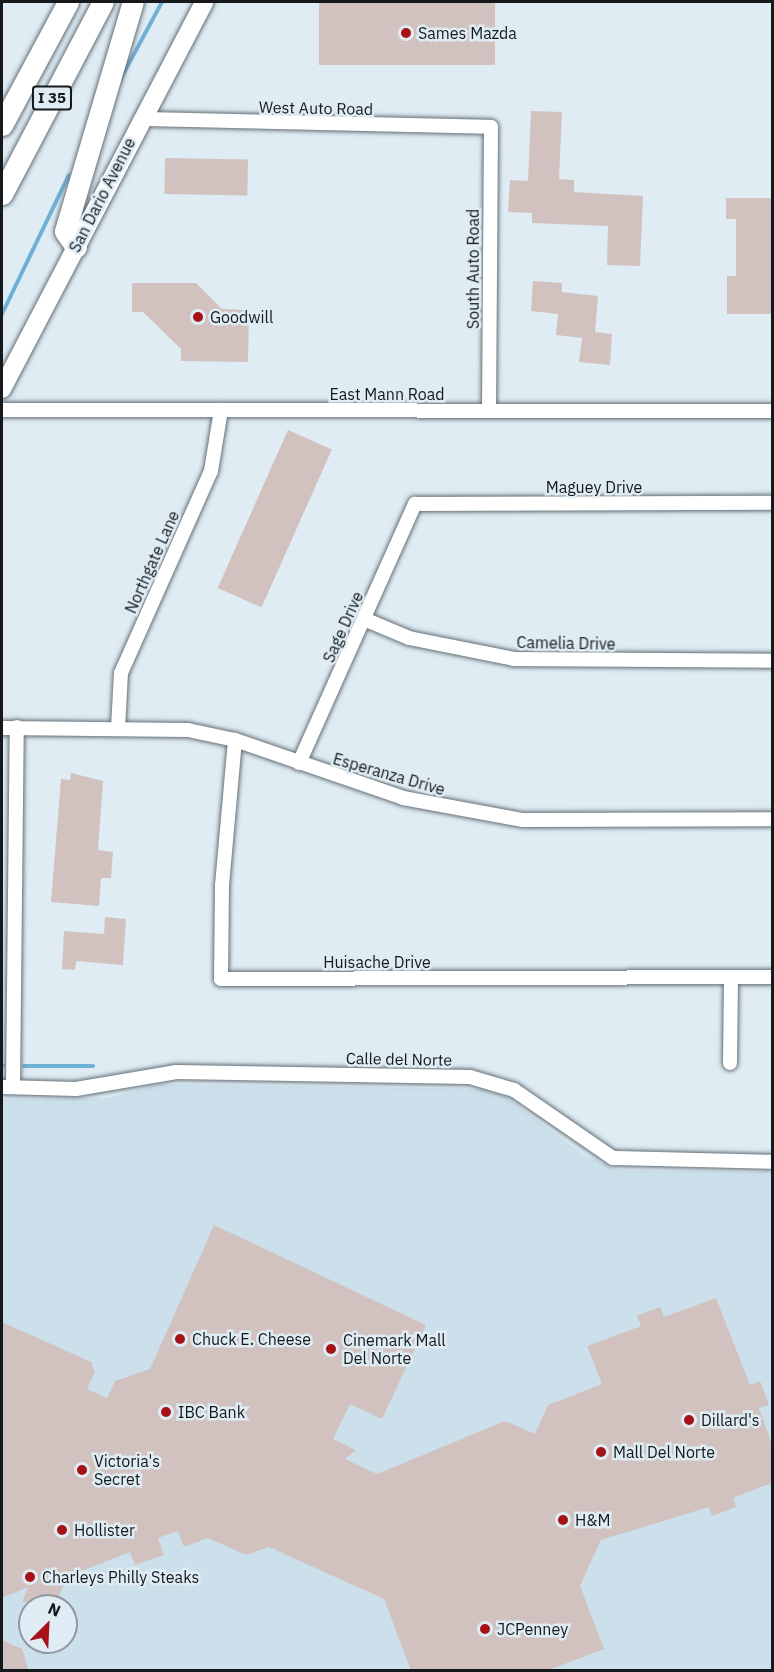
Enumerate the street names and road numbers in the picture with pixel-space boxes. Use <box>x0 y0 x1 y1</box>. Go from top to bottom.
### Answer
road number: I 35 <box>31 86 73 110</box>
street label: West Auto Road <box>259 97 373 119</box>
street label: San Dario Avenue <box>65 135 139 255</box>
street label: South Auto Road <box>463 209 483 329</box>
street label: East Mann Road <box>329 384 445 404</box>
street label: Maguey Drive <box>546 477 642 497</box>
street label: Northgate Lane <box>121 508 183 616</box>
street label: Sage Drive <box>319 588 367 666</box>
street label: Camelia Drive <box>516 633 616 653</box>
street label: Esperanza Drive <box>331 749 447 799</box>
street label: Huisache Drive <box>323 952 431 972</box>
street label: Calle del Norte <box>346 1048 452 1070</box>

